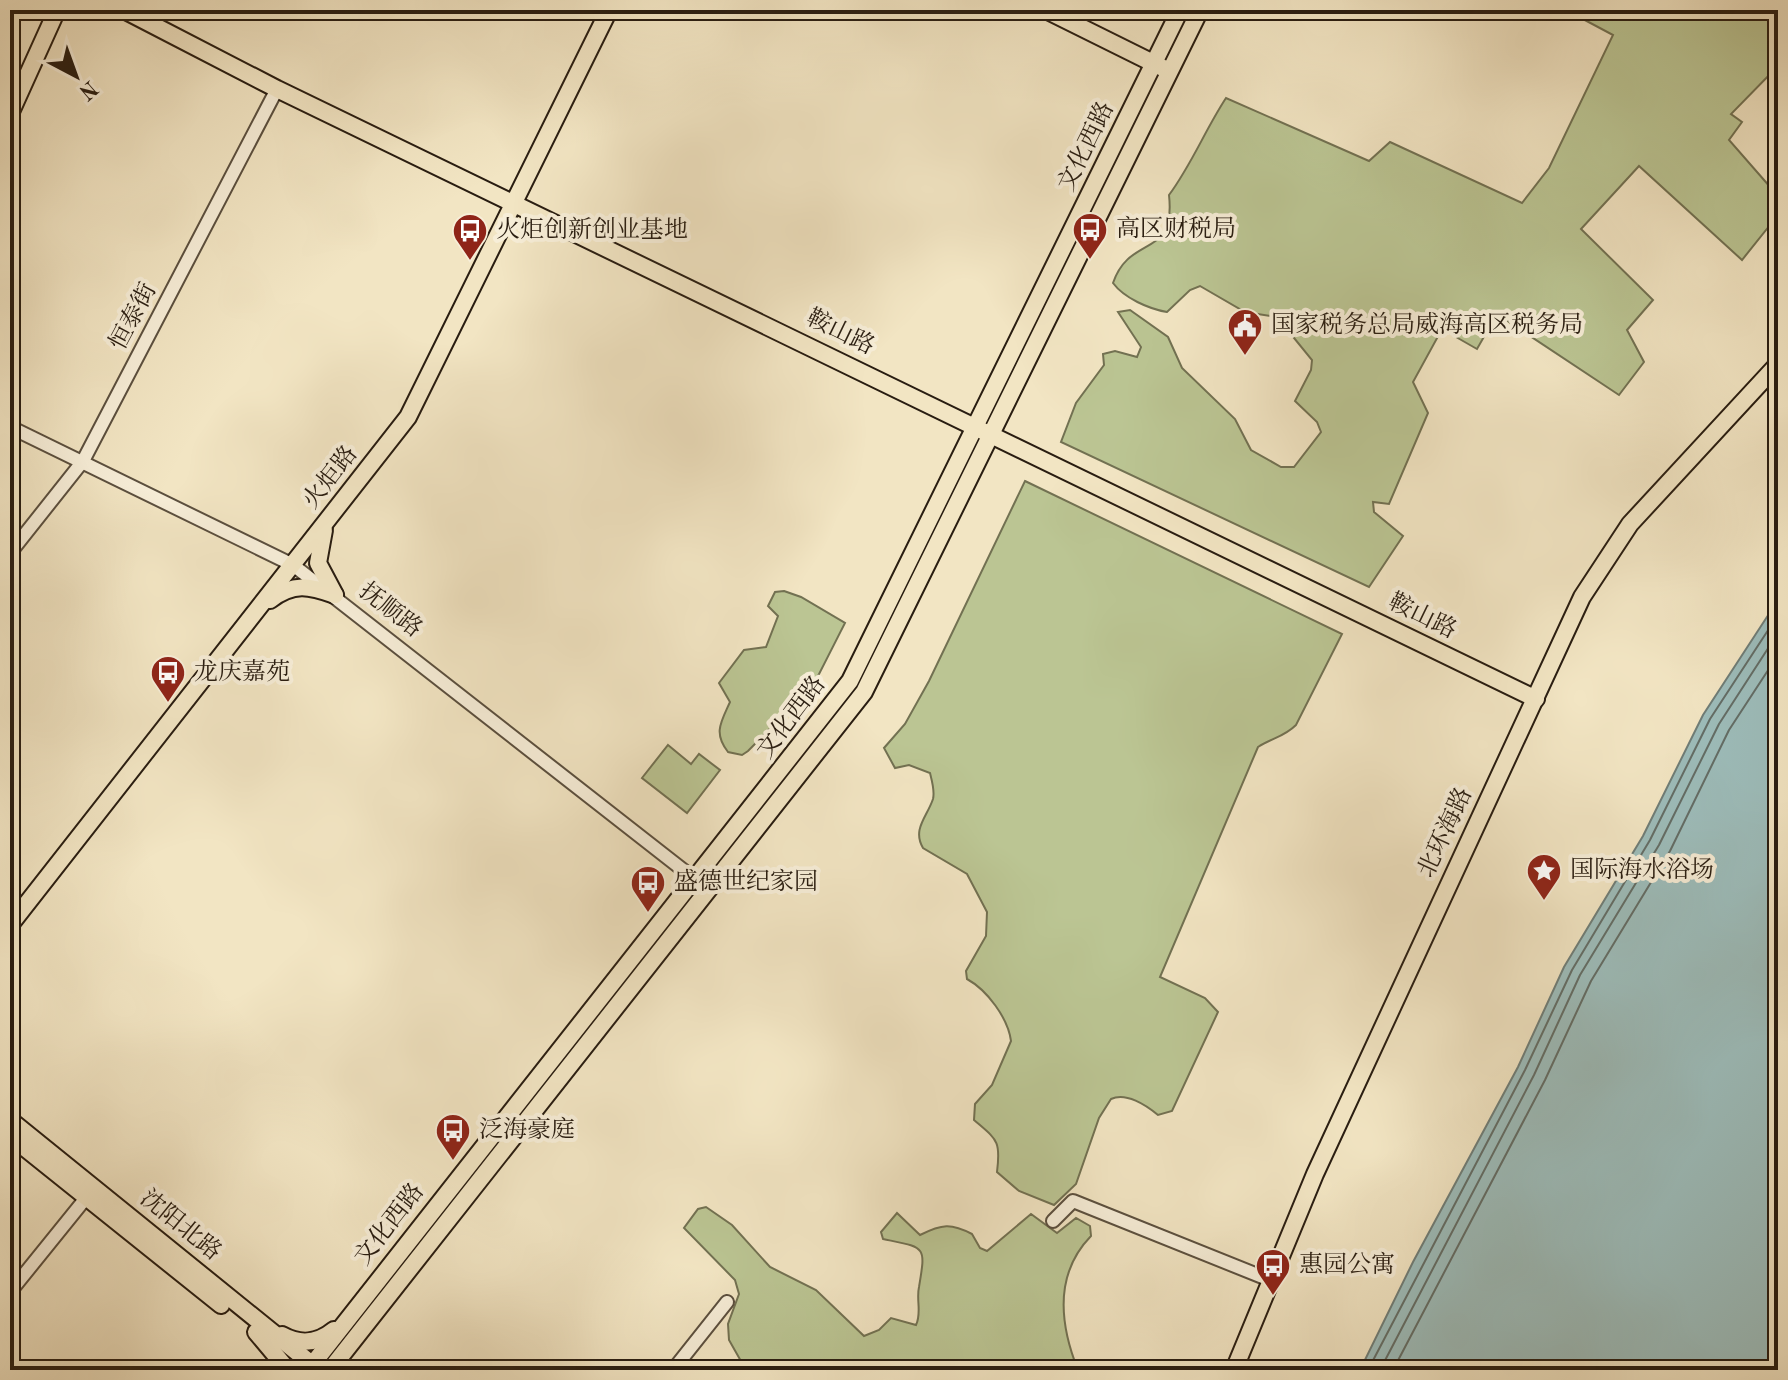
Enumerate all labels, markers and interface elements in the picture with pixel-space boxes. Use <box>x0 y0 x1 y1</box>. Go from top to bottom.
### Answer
north arrow <box>36 36 116 116</box>
text: N <box>74 76 101 104</box>
street label: 文化西路 <box>1052 97 1119 195</box>
bus stop icon: 高区财税局 <box>1071 211 1109 261</box>
bus stop icon: 火炬创新创业基地 <box>451 212 489 262</box>
place label: 高区财税局 <box>1116 215 1236 242</box>
place label: 火炬创新创业基地 <box>496 216 688 243</box>
street label: 恒泰街 <box>104 278 161 354</box>
street label: 鞍山路 <box>802 304 879 360</box>
public building icon: 国家税务总局威海高区税务局 <box>1226 307 1264 357</box>
place label: 国家税务总局威海高区税务局 <box>1271 311 1583 338</box>
street label: 火炬路 <box>297 440 363 514</box>
street label: 抚顺路 <box>354 577 428 643</box>
street label: 鞍山路 <box>1384 588 1461 644</box>
bus stop icon: 龙庆嘉苑 <box>149 654 187 704</box>
place label: 龙庆嘉苑 <box>194 658 290 685</box>
street label: 文化西路 <box>751 671 830 764</box>
street label: 北环海路 <box>1412 783 1477 882</box>
place icon: 国际海水浴场 <box>1525 852 1563 902</box>
place label: 国际海水浴场 <box>1570 856 1714 883</box>
bus stop icon: 盛德世纪家园 <box>629 864 667 914</box>
place label: 盛德世纪家园 <box>674 868 818 895</box>
bus stop icon: 泛海豪庭 <box>434 1112 472 1162</box>
place label: 泛海豪庭 <box>479 1116 575 1143</box>
street label: 文化西路 <box>349 1178 429 1270</box>
street label: 沈阳北路 <box>135 1184 227 1266</box>
bus stop icon: 惠园公寓 <box>1254 1247 1292 1297</box>
place label: 惠园公寓 <box>1299 1251 1395 1278</box>

